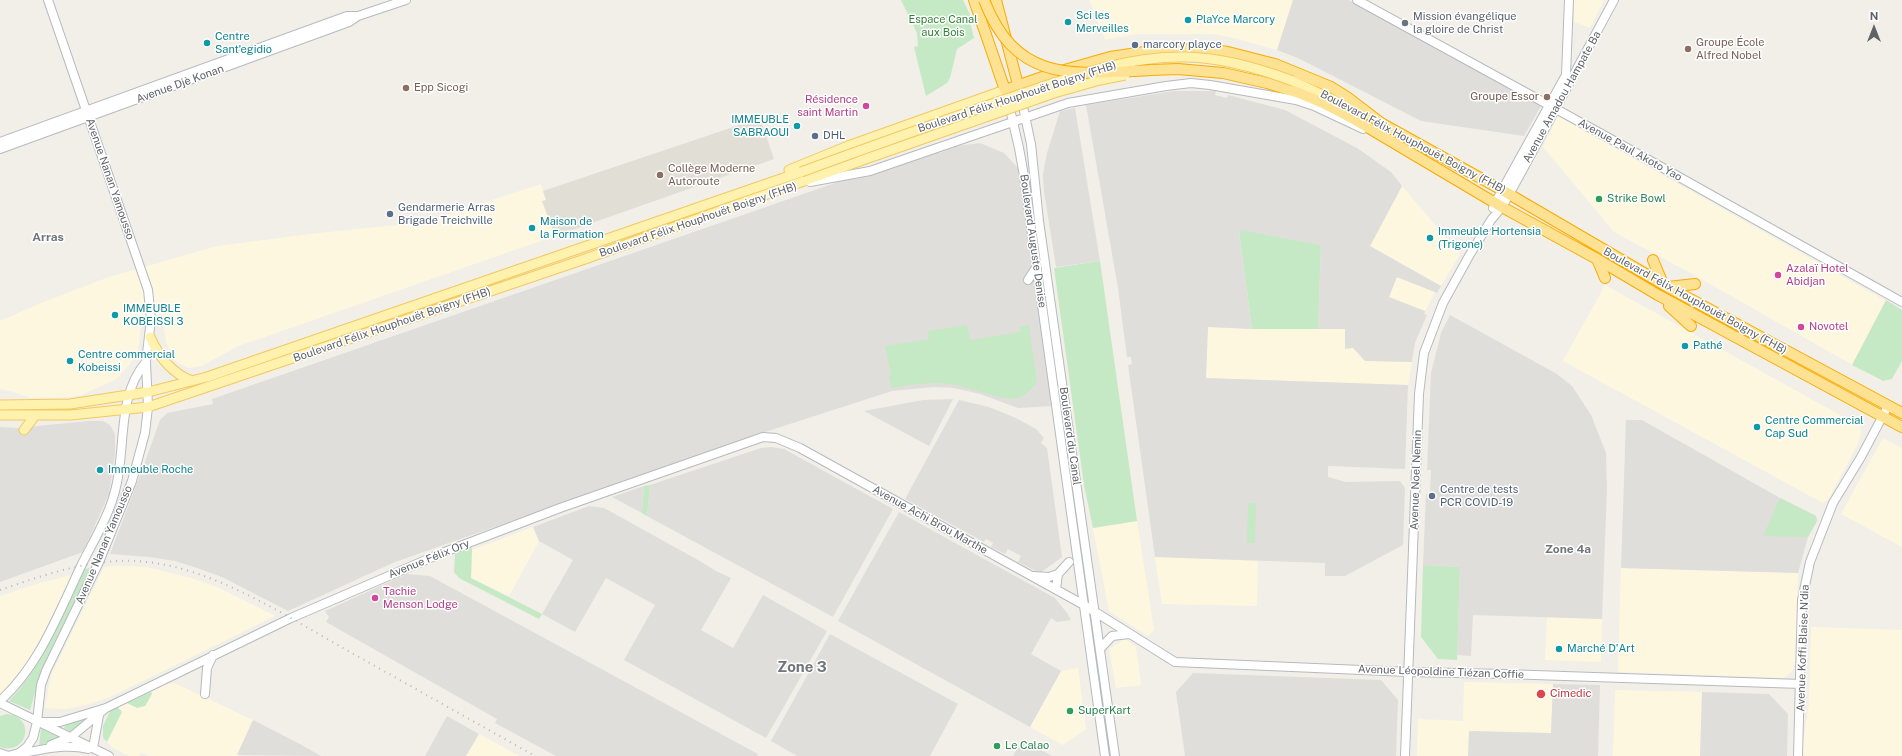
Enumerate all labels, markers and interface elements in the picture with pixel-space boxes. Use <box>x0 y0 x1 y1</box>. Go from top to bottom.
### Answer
north arrow <box>1854 8 1894 48</box>
place label: Sci les Merveilles <box>1076 9 1129 35</box>
place label: Mission évangélique la gloire de Christ <box>1413 10 1517 36</box>
text: N <box>1870 10 1878 22</box>
park label: Espace Canal aux Bois <box>908 13 978 39</box>
place label: PlaYce Marcory <box>1196 13 1275 27</box>
marker: PlaYce Marcory <box>1183 15 1193 25</box>
marker: Sci les Merveilles <box>1063 17 1073 27</box>
marker: Mission évangélique la gloire de Christ <box>1400 18 1410 28</box>
street label: Avenue Amadou Hampate Ba <box>1520 29 1604 165</box>
place label: Centre Sant'egidio <box>215 30 272 56</box>
place label: Groupe École Alfred Nobel <box>1696 36 1765 62</box>
marker: Centre Sant'egidio <box>202 38 212 48</box>
place label: marcory playce <box>1143 38 1222 52</box>
marker: marcory playce <box>1130 40 1140 50</box>
marker: Groupe École Alfred Nobel <box>1683 44 1693 54</box>
street label: Boulevard Félix Houphouët Boigny (FHB) <box>916 59 1118 135</box>
street label: Avenue Djè Konan <box>134 62 226 106</box>
place label: Epp Sicogi <box>414 81 468 95</box>
marker: Epp Sicogi <box>401 83 411 93</box>
street label: Boulevard Félix Houphouët Boigny (FHB) <box>1318 87 1508 197</box>
place label: Groupe Essor <box>1470 90 1539 104</box>
marker: Groupe Essor <box>1542 92 1552 102</box>
place label: Résidence saint Martin <box>797 93 858 119</box>
marker: Résidence saint Martin <box>861 101 871 111</box>
place label: IMMEUBLE SABRAOUI <box>731 113 789 139</box>
street label: Avenue Nanan Yamousso <box>83 116 137 242</box>
street label: Avenue Paul Akoto Yao <box>1576 116 1684 184</box>
marker: IMMEUBLE SABRAOUI <box>792 121 802 131</box>
place label: DHL <box>823 129 845 143</box>
marker: DHL <box>810 131 820 141</box>
place label: Collège Moderne Autoroute <box>668 162 755 188</box>
marker: Collège Moderne Autoroute <box>655 170 665 180</box>
street label: Boulevard Auguste Denise <box>1017 173 1049 309</box>
street label: Boulevard Félix Houphouët Boigny (FHB) <box>598 180 798 260</box>
place label: Strike Bowl <box>1607 192 1666 206</box>
marker: Strike Bowl <box>1594 194 1604 204</box>
place label: Gendarmerie Arras Brigade Treichville <box>398 201 495 227</box>
marker: Gendarmerie Arras Brigade Treichville <box>385 209 395 219</box>
place label: Maison de la Formation <box>540 215 604 241</box>
marker: Maison de la Formation <box>527 223 537 233</box>
place label: Immeuble Hortensia (Trigone) <box>1438 225 1541 251</box>
district label: Arras <box>32 230 64 244</box>
marker: Immeuble Hortensia (Trigone) <box>1425 233 1435 243</box>
street label: Boulevard Félix Houphouët Boigny (FHB) <box>1601 245 1789 357</box>
place label: Azalaï Hotel Abidjan <box>1786 262 1849 288</box>
marker: Azalaï Hotel Abidjan <box>1773 270 1783 280</box>
street label: Boulevard Félix Houphouët Boigny (FHB) <box>292 285 492 365</box>
place label: IMMEUBLE KOBEISSI 3 <box>123 302 184 328</box>
marker: IMMEUBLE KOBEISSI 3 <box>110 310 120 320</box>
place label: Novotel <box>1809 320 1848 334</box>
marker: Novotel <box>1796 322 1806 332</box>
place label: Pathé <box>1693 339 1723 353</box>
marker: Pathé <box>1680 341 1690 351</box>
place label: Centre commercial Kobeissi <box>78 348 175 374</box>
marker: Centre commercial Kobeissi <box>65 356 75 366</box>
street label: Boulevard du Canal <box>1057 386 1083 486</box>
place label: Centre Commercial Cap Sud <box>1765 414 1864 440</box>
marker: Centre Commercial Cap Sud <box>1752 422 1762 432</box>
street label: Avenue Noel Nemin <box>1408 430 1424 530</box>
place label: Immeuble Roche <box>108 463 193 477</box>
marker: Immeuble Roche <box>95 465 105 475</box>
street label: Avenue Achi Brou Marthe <box>870 483 990 557</box>
place label: Centre de tests PCR COVID-19 <box>1440 483 1518 509</box>
street label: Avenue Nanan Yamousso <box>73 484 135 606</box>
marker: Centre de tests PCR COVID-19 <box>1427 491 1437 501</box>
street label: Avenue Félix Ory <box>387 537 471 581</box>
district label: Zone 4a <box>1545 542 1591 556</box>
street label: Avenue Koffi Blaise N'dia <box>1794 584 1812 712</box>
place label: Tachie Menson Lodge <box>383 585 458 611</box>
marker: Tachie Menson Lodge <box>370 593 380 603</box>
place label: Marché D'Art <box>1567 642 1635 656</box>
marker: Marché D'Art <box>1554 644 1564 654</box>
district label: Zone 3 <box>777 658 827 676</box>
street label: Avenue Léopoldine Tiézan Coffie <box>1358 663 1524 681</box>
place label: Cimedic <box>1550 687 1591 701</box>
marker: Cimedic <box>1535 688 1547 700</box>
place label: SuperKart <box>1078 704 1131 718</box>
marker: SuperKart <box>1065 706 1075 716</box>
place label: Le Calao <box>1005 739 1049 753</box>
marker: Le Calao <box>992 741 1002 751</box>

